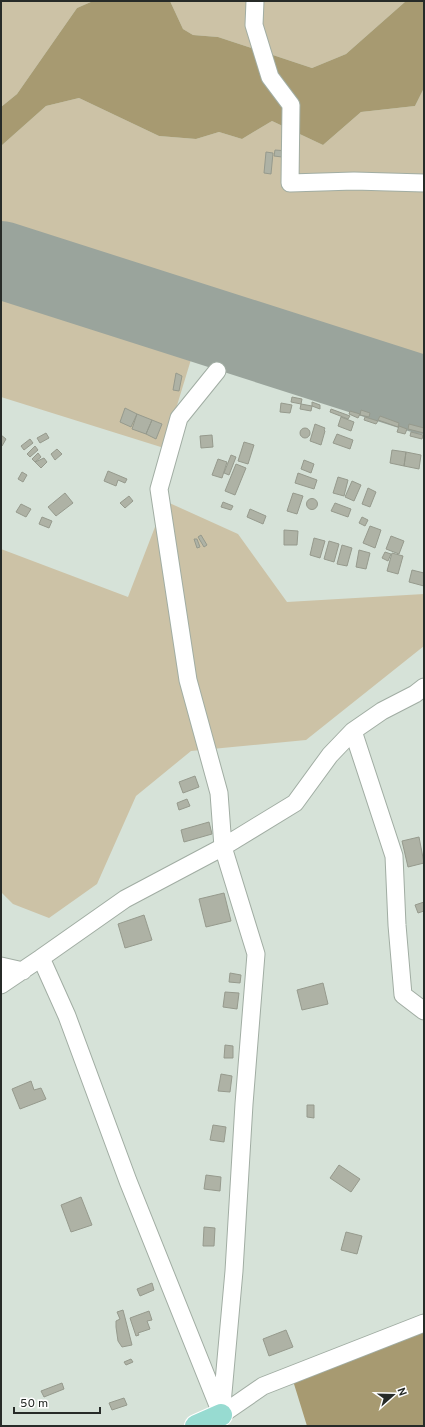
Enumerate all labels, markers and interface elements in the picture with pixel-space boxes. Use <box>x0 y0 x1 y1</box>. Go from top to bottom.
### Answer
north arrow <box>373 1375 413 1415</box>
text: N <box>394 1386 409 1398</box>
scale bar <box>14 1389 100 1415</box>
text: 50 m <box>20 1396 48 1412</box>

